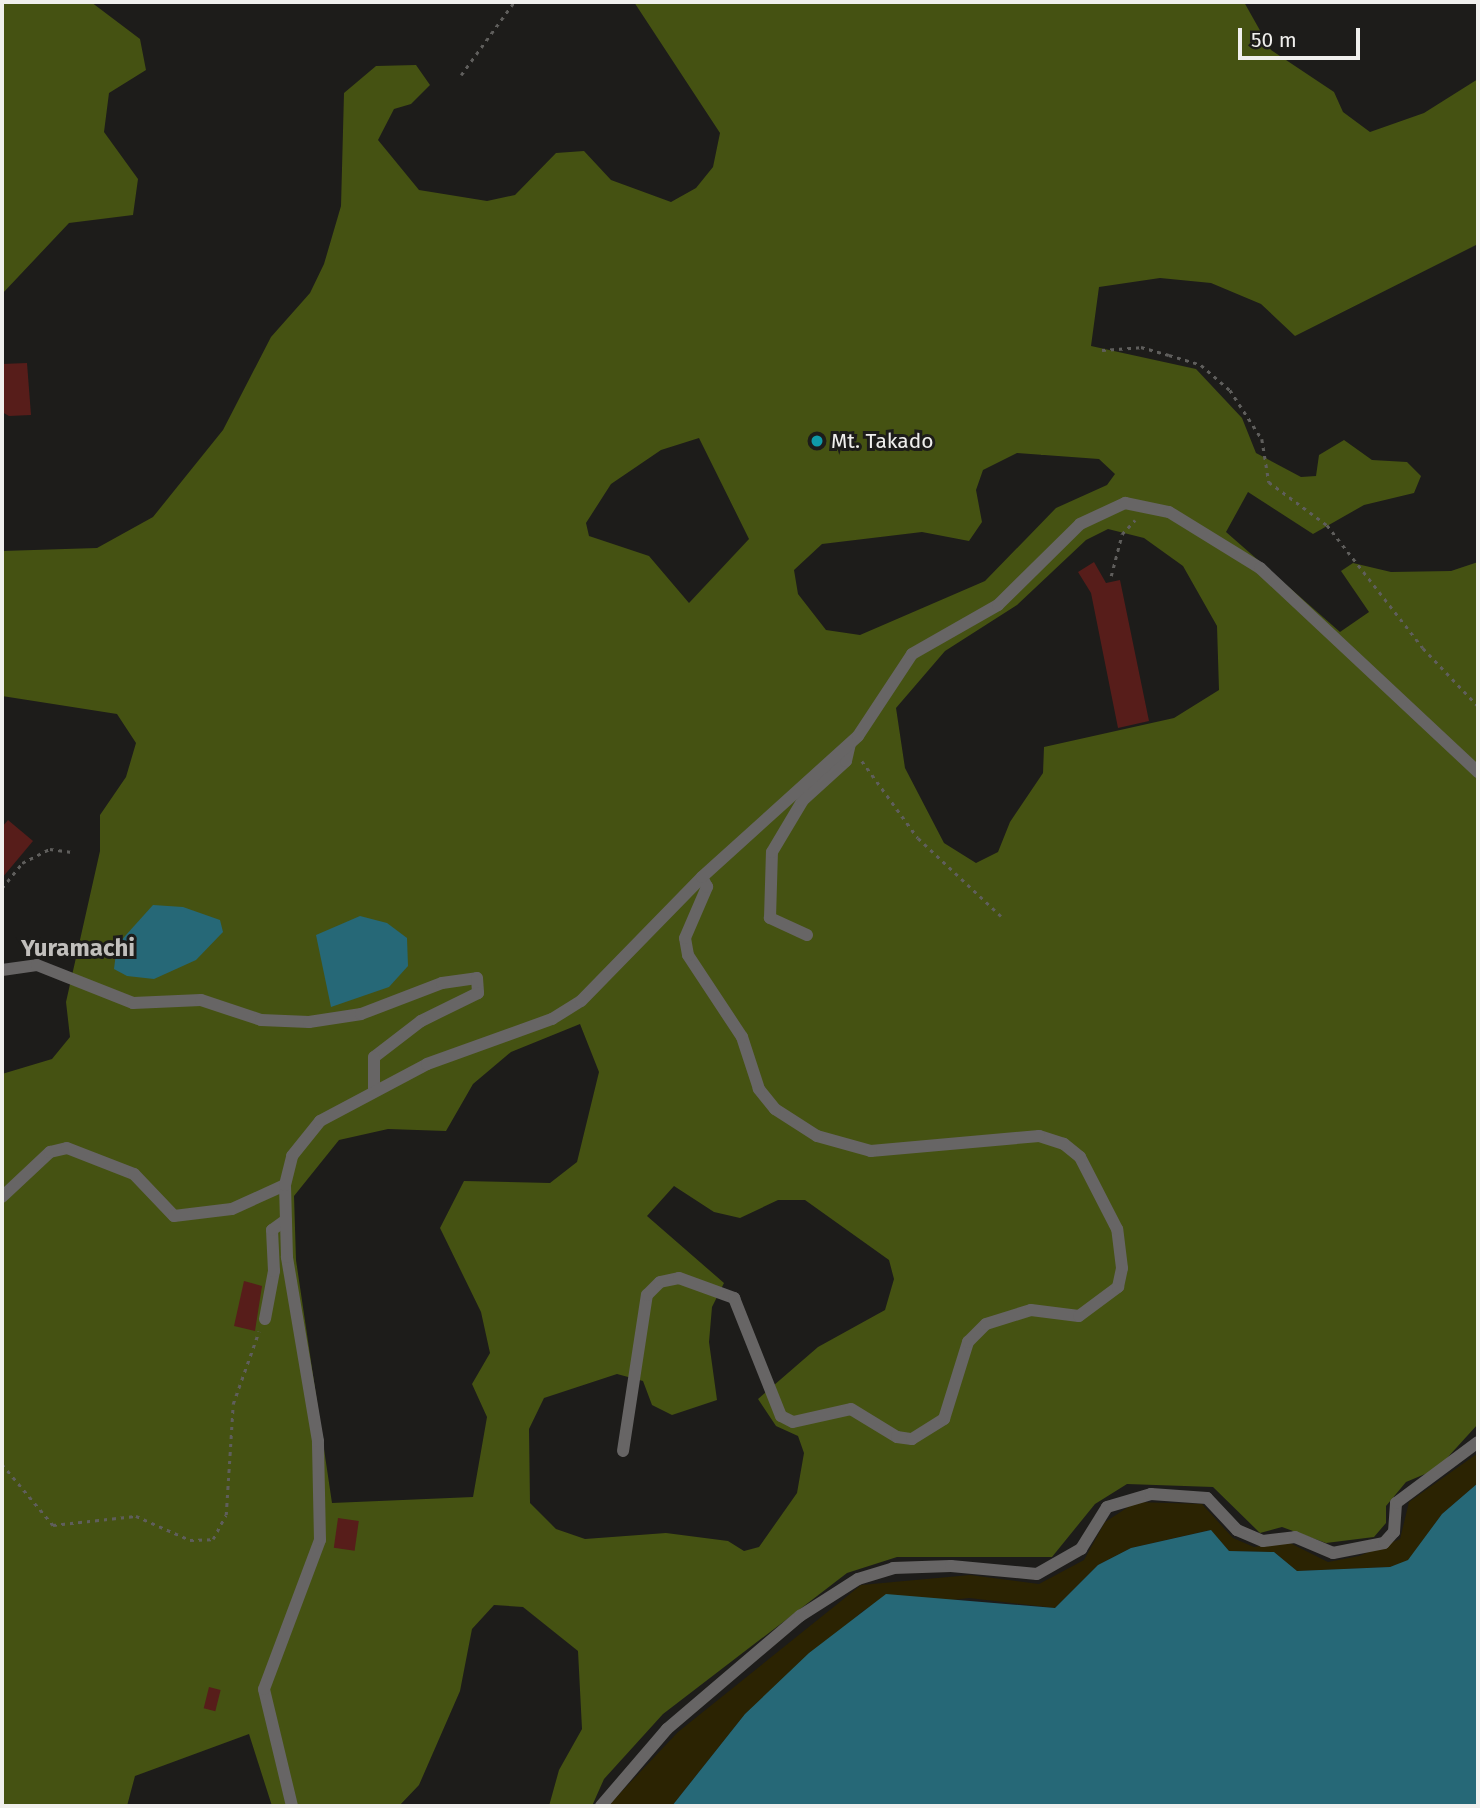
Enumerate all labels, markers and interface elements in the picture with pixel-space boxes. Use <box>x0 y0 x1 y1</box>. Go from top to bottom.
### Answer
scale bar <box>1242 14 1364 58</box>
text: 50 m <box>1251 27 1297 53</box>
place label: Mt. Takado <box>831 428 934 454</box>
marker: Mt. Takado <box>809 433 825 449</box>
district label: Yuramachi <box>21 935 135 963</box>

